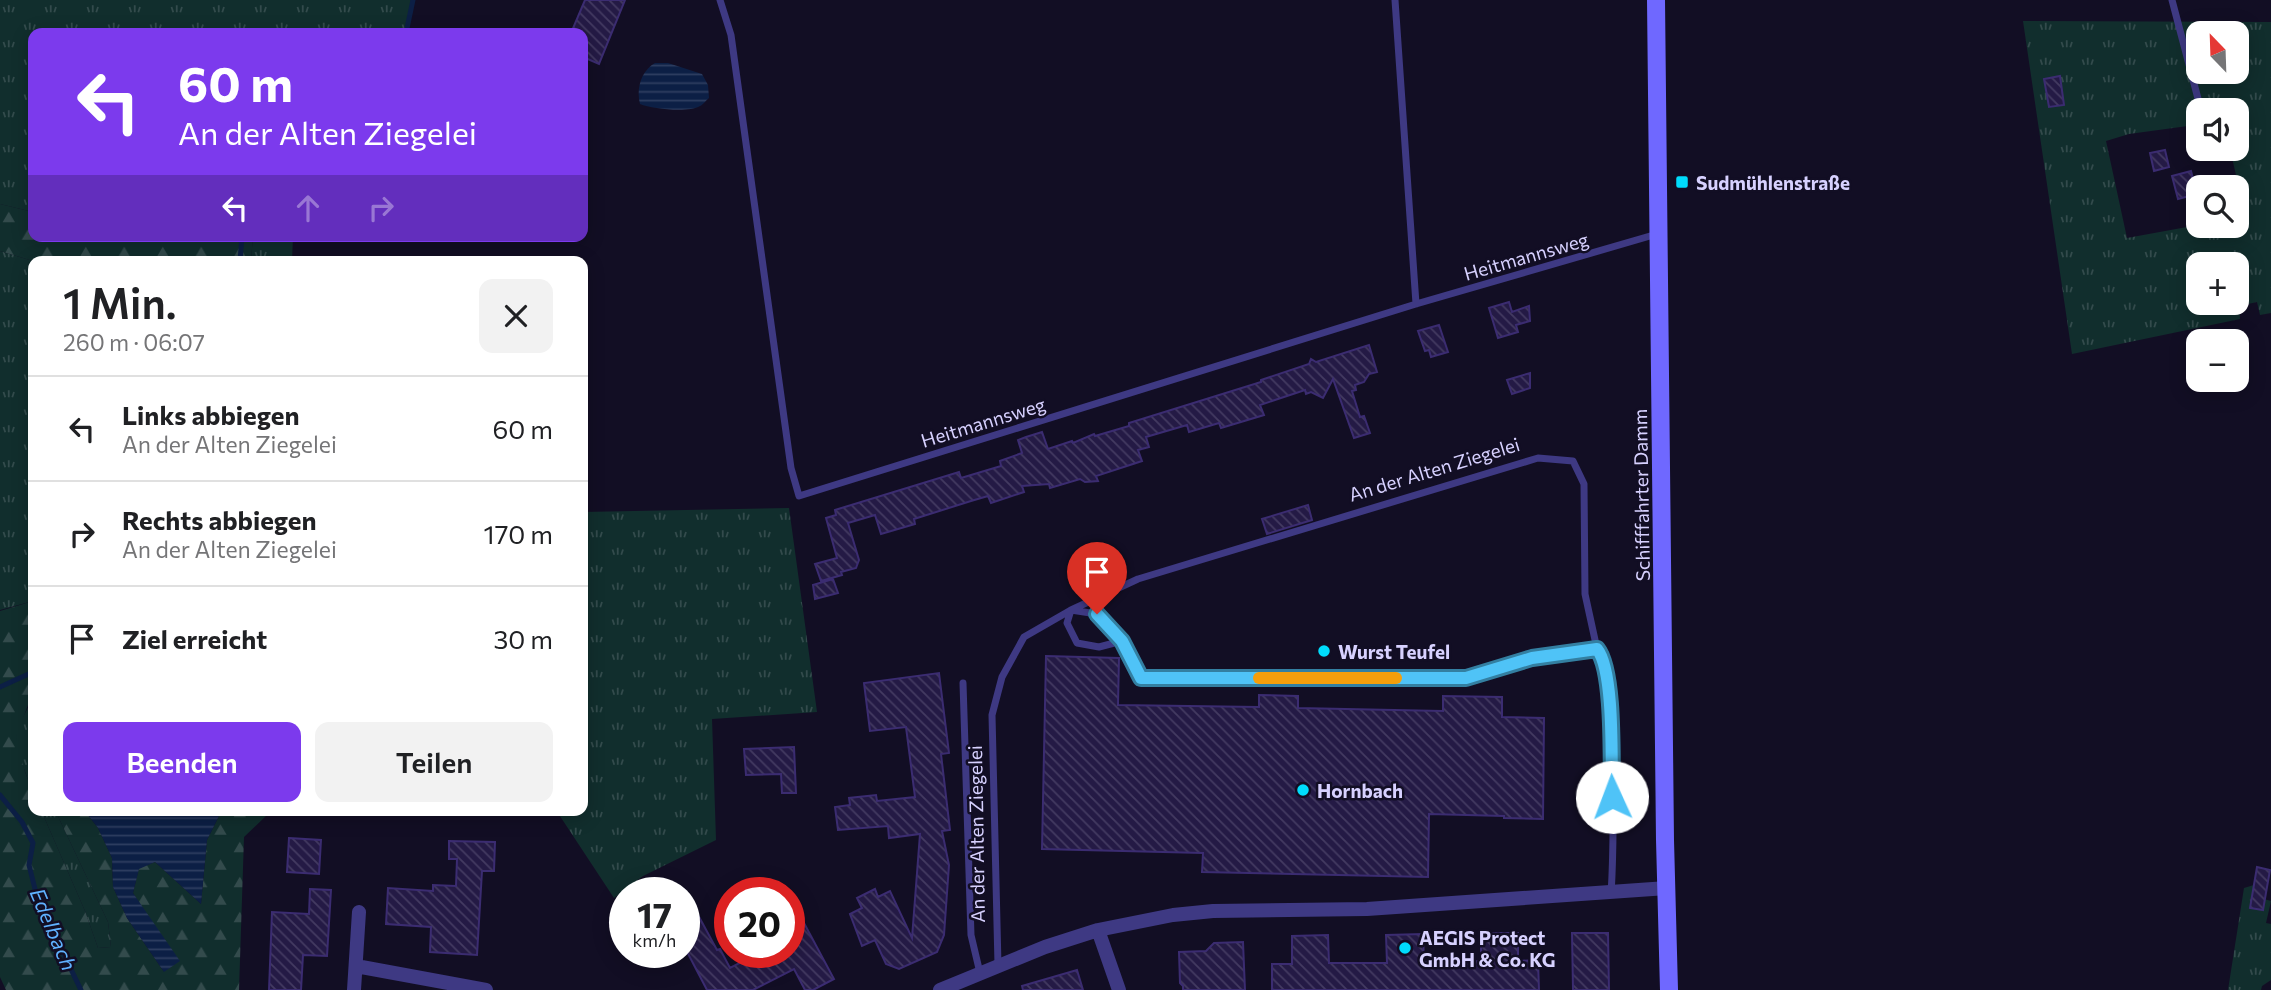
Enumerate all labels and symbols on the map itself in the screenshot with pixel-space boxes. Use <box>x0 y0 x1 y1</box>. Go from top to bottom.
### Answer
north arrow <box>2186 21 2249 84</box>
place label: Sudmühlenstraße <box>1696 171 1850 194</box>
marker: Sudmühlenstraße <box>1674 174 1690 190</box>
street label: Heitmannsweg <box>1461 227 1591 285</box>
street label: Heitmannsweg <box>918 392 1048 452</box>
street label: Schifffahrter Damm <box>1628 409 1654 581</box>
street label: An der Alten Ziegelei <box>1346 432 1522 506</box>
pin <box>1067 542 1127 614</box>
place label: Wurst Teufel <box>1338 640 1450 663</box>
marker: Wurst Teufel <box>1316 643 1332 659</box>
street label: An der Alten Ziegelei <box>963 745 989 923</box>
position arrow <box>1575 760 1649 834</box>
place label: Hornbach <box>1317 779 1403 802</box>
marker: Hornbach <box>1295 782 1311 798</box>
speed limit sign: 20 <box>714 877 805 968</box>
water label: Edelbach <box>26 884 82 974</box>
place label: AEGIS Protect GmbH & Co. KG <box>1419 926 1556 971</box>
marker: AEGIS Protect GmbH & Co. KG <box>1397 940 1413 956</box>

